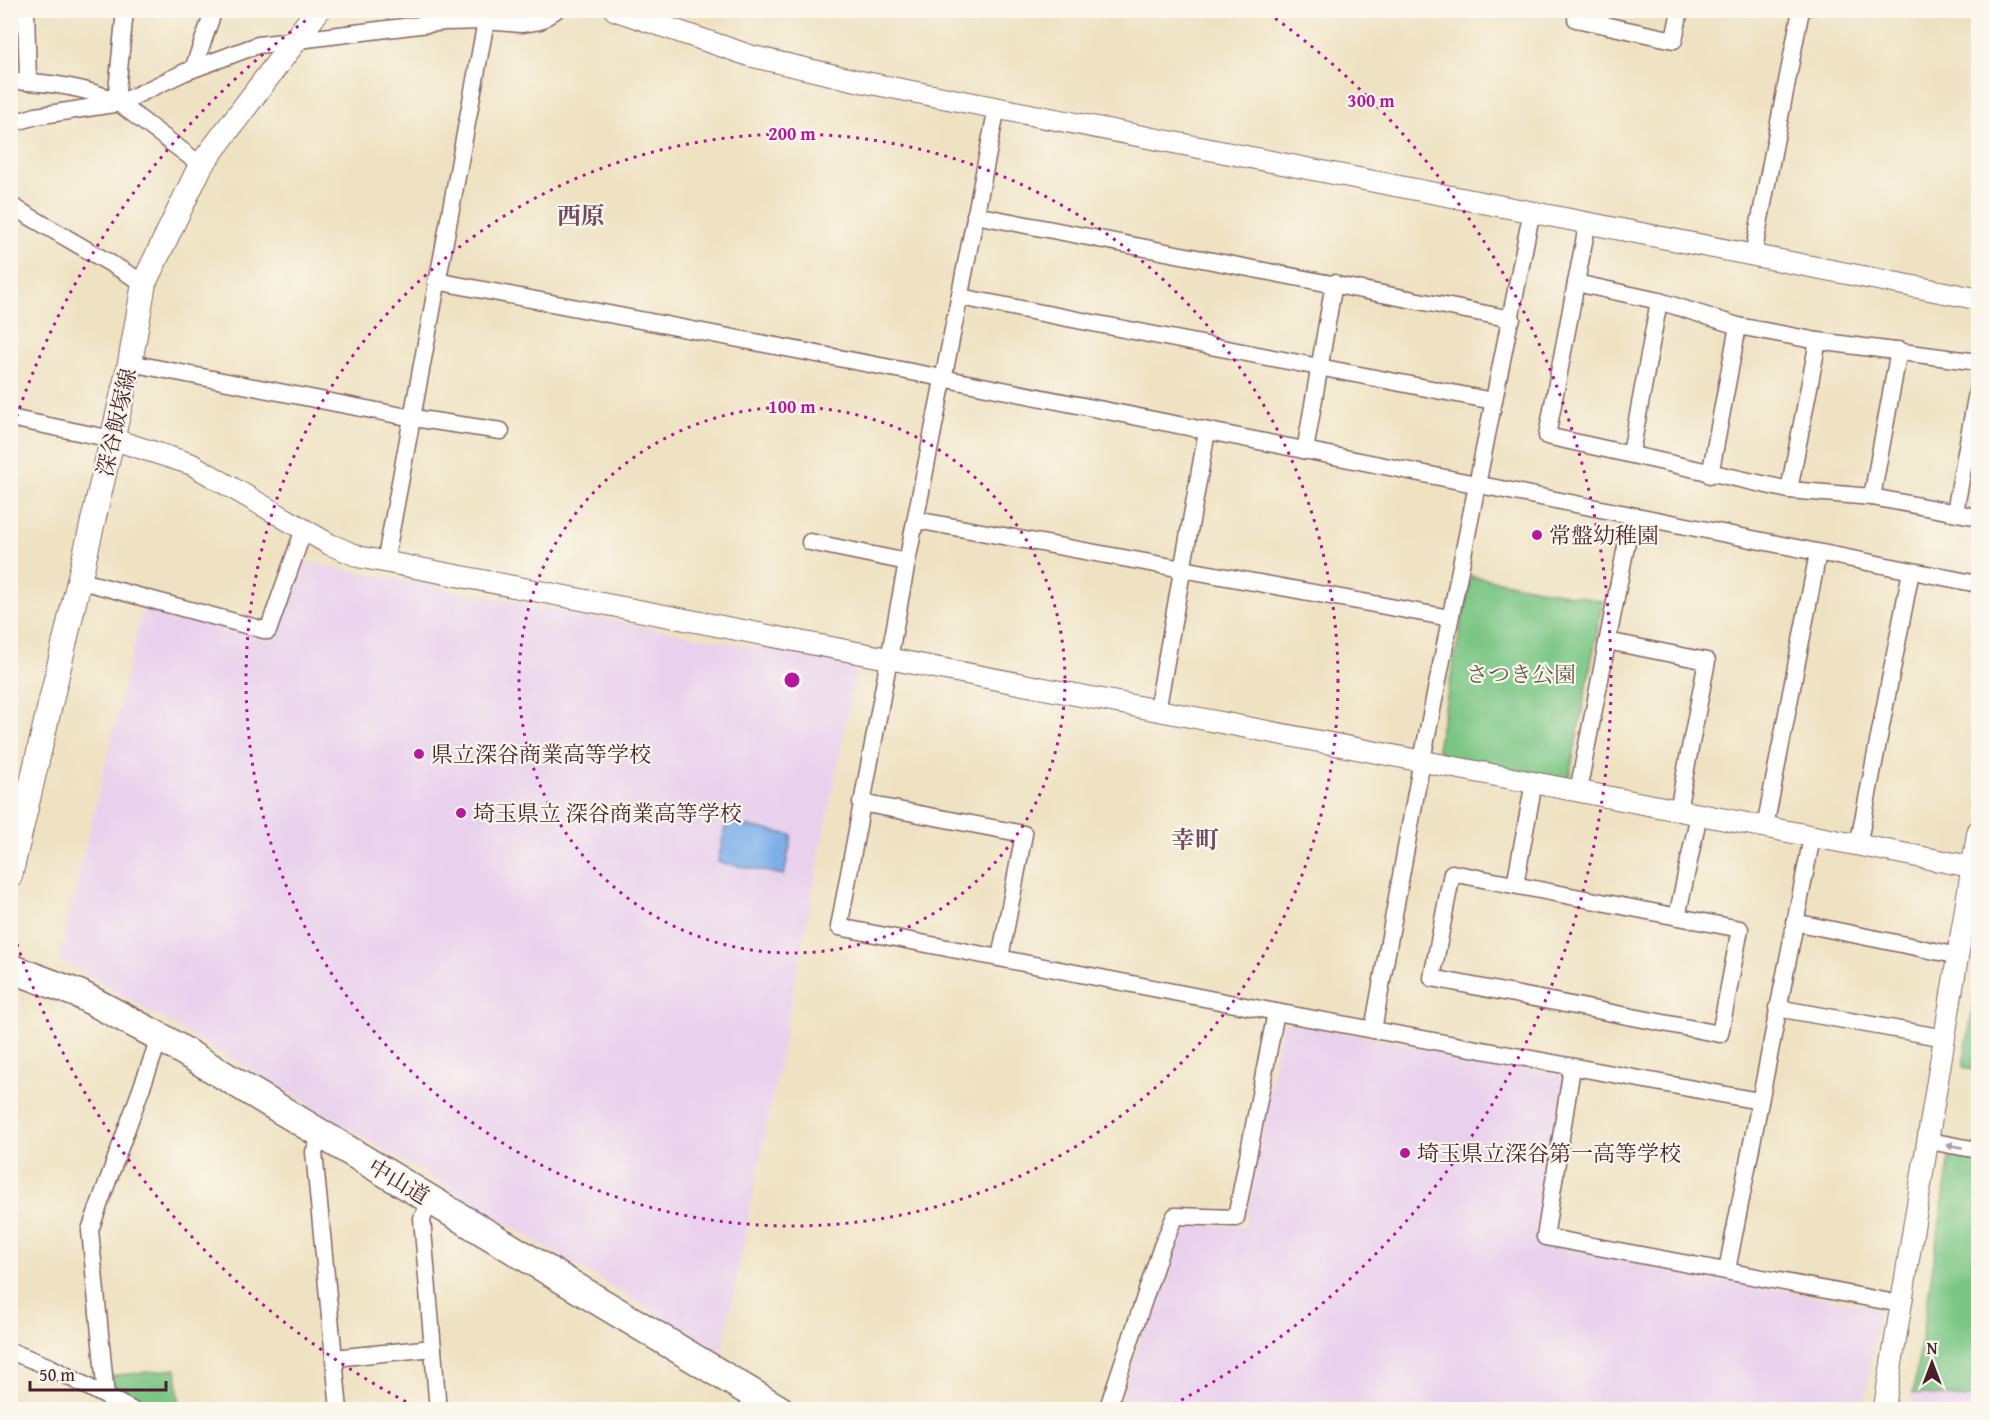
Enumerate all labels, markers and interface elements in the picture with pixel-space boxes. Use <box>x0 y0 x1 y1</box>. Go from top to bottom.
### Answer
text: 300 m <box>1347 87 1395 114</box>
text: 200 m <box>768 120 816 147</box>
district label: 西原 <box>557 198 605 233</box>
street label: 深谷飯塚線 <box>88 365 144 479</box>
text: 100 m <box>768 393 816 420</box>
place label: 常盤幼稚園 <box>1549 519 1659 551</box>
marker: 常盤幼稚園 <box>1530 528 1544 542</box>
park label: さつき公園 <box>1466 658 1576 690</box>
centre of rings <box>782 670 802 690</box>
place label: 県立深谷商業高等学校 <box>431 738 651 770</box>
marker: 県立深谷商業高等学校 <box>412 747 426 761</box>
place label: 埼玉県立 深谷商業高等学校 <box>473 797 742 829</box>
marker: 埼玉県立 深谷商業高等学校 <box>454 806 468 820</box>
district label: 幸町 <box>1171 822 1219 857</box>
place label: 埼玉県立深谷第一高等学校 <box>1417 1137 1681 1169</box>
one-way arrow <box>1944 1141 1963 1150</box>
marker: 埼玉県立深谷第一高等学校 <box>1398 1146 1412 1160</box>
street label: 中山道 <box>362 1150 436 1212</box>
north arrow <box>1902 1333 1962 1393</box>
text: N <box>1927 1336 1938 1360</box>
scale bar <box>30 1354 166 1392</box>
text: 50 m <box>39 1361 75 1388</box>

